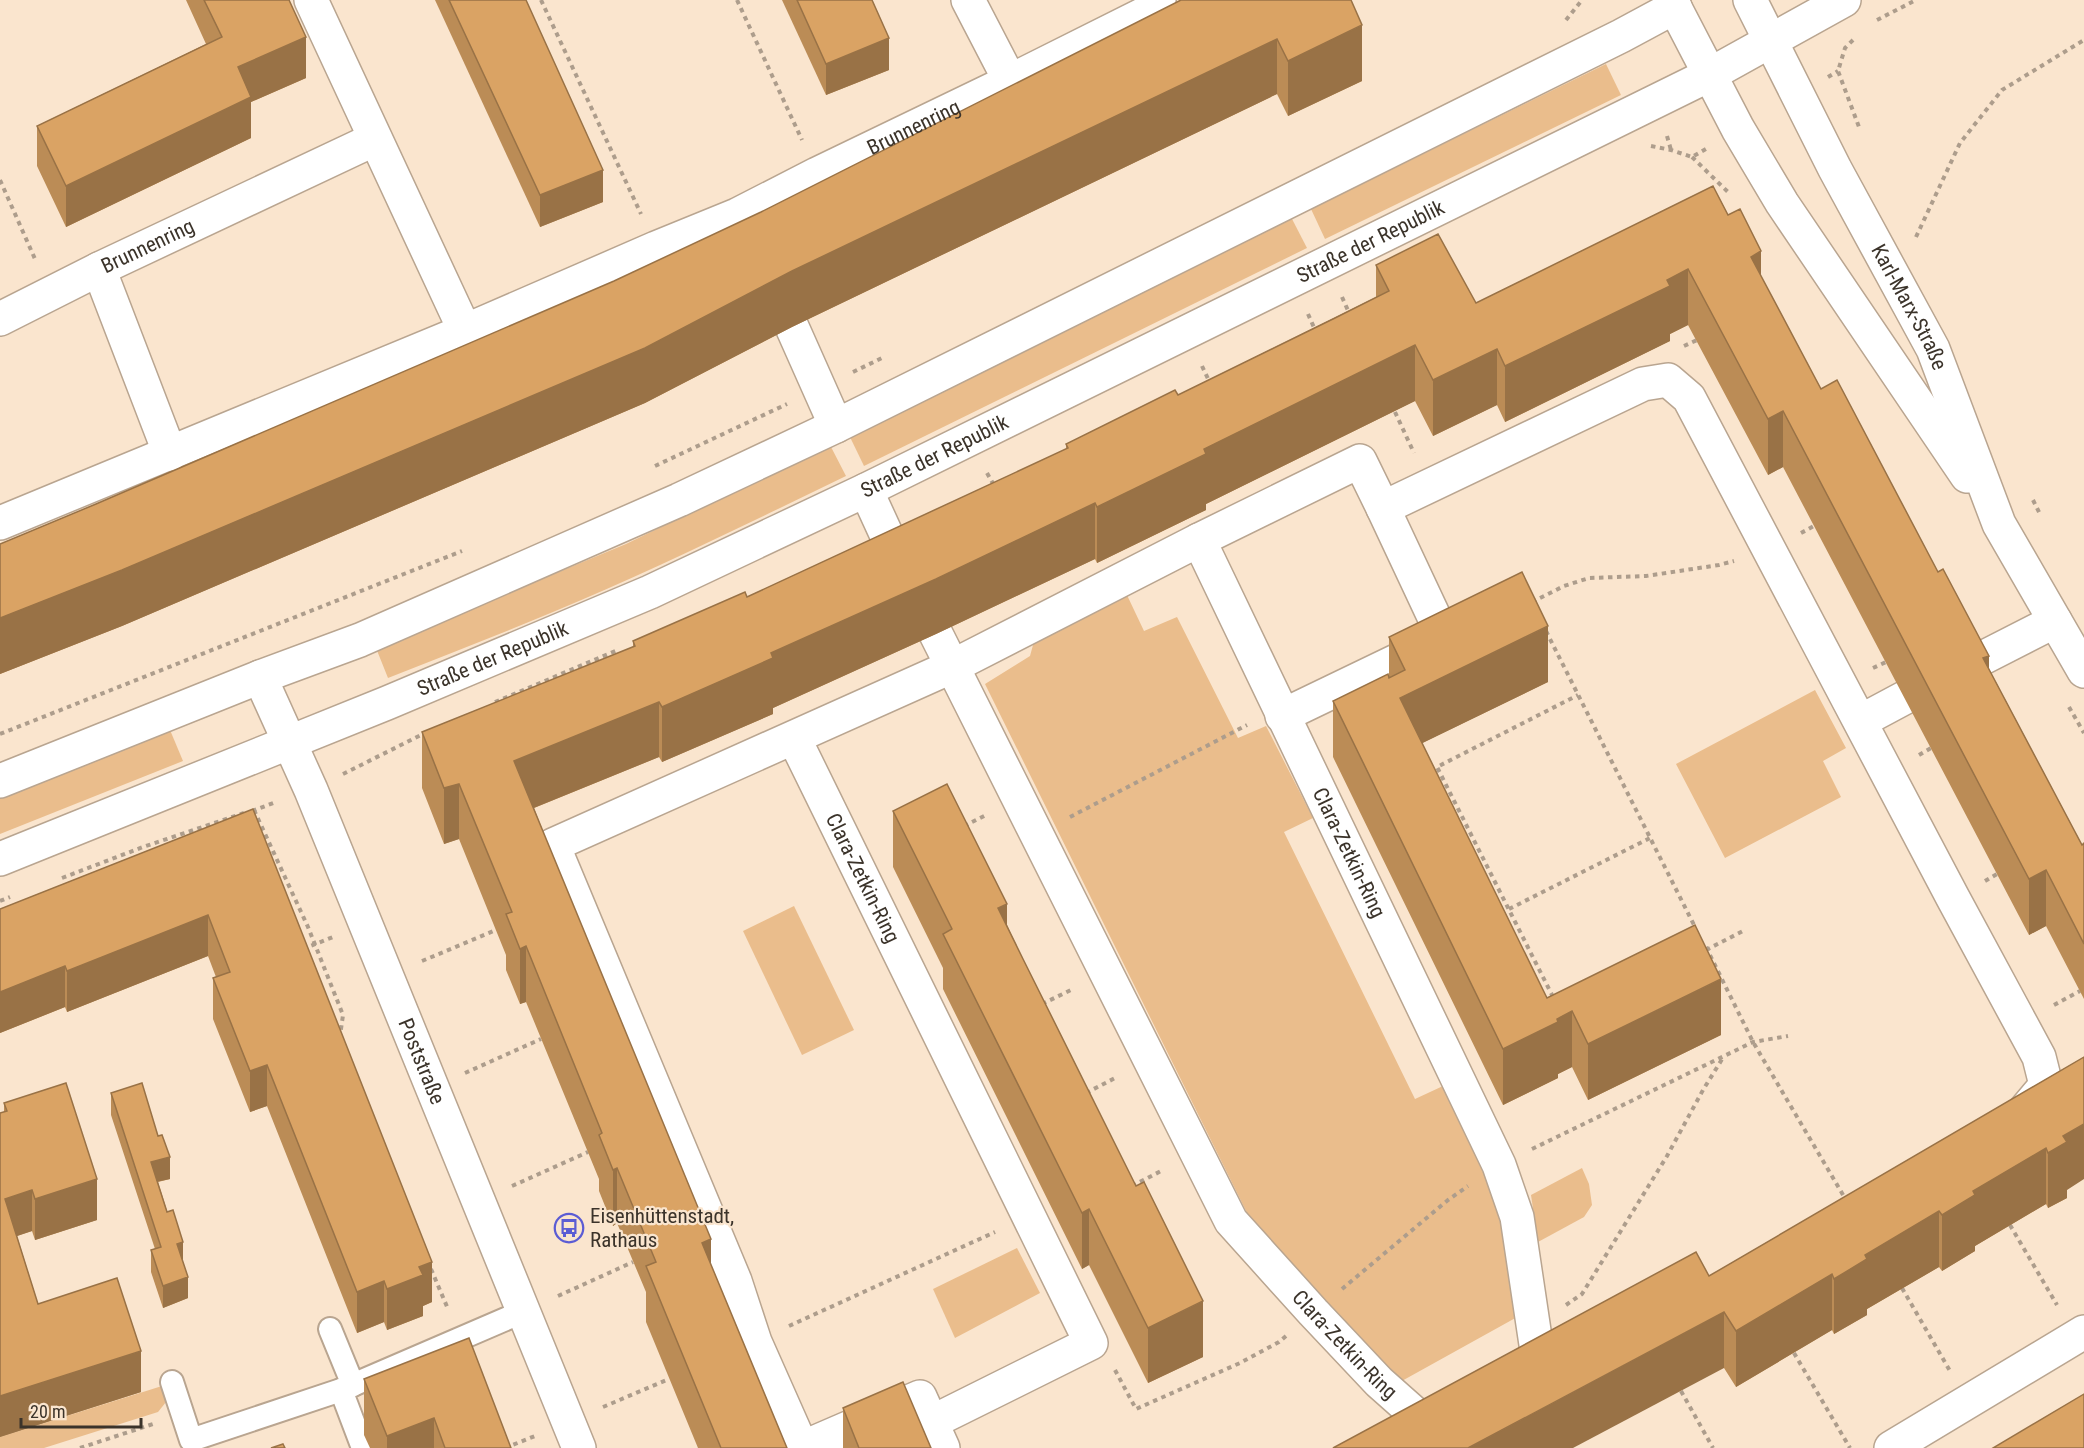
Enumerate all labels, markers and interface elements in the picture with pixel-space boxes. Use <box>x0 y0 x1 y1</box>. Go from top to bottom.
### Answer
street label: Brunnenring <box>863 95 964 160</box>
street label: Straße der Republik <box>1293 195 1449 288</box>
street label: Brunnenring <box>97 214 198 278</box>
street label: Karl-Marx-Straße <box>1866 240 1952 373</box>
street label: Straße der Republik <box>857 410 1013 503</box>
street label: Straße der Republik <box>414 616 572 701</box>
street label: Clara-Zetkin-Ring <box>1308 784 1390 921</box>
street label: Clara-Zetkin-Ring <box>821 809 905 947</box>
street label: Poststraße <box>393 1015 450 1108</box>
place label: Eisenhüttenstadt, Rathaus <box>590 1204 734 1252</box>
bus stop icon: Eisenhüttenstadt, Rathaus <box>553 1212 585 1244</box>
street label: Clara-Zetkin-Ring <box>1287 1285 1402 1404</box>
scale bar <box>21 1391 141 1429</box>
text: 20 m <box>30 1401 65 1422</box>

